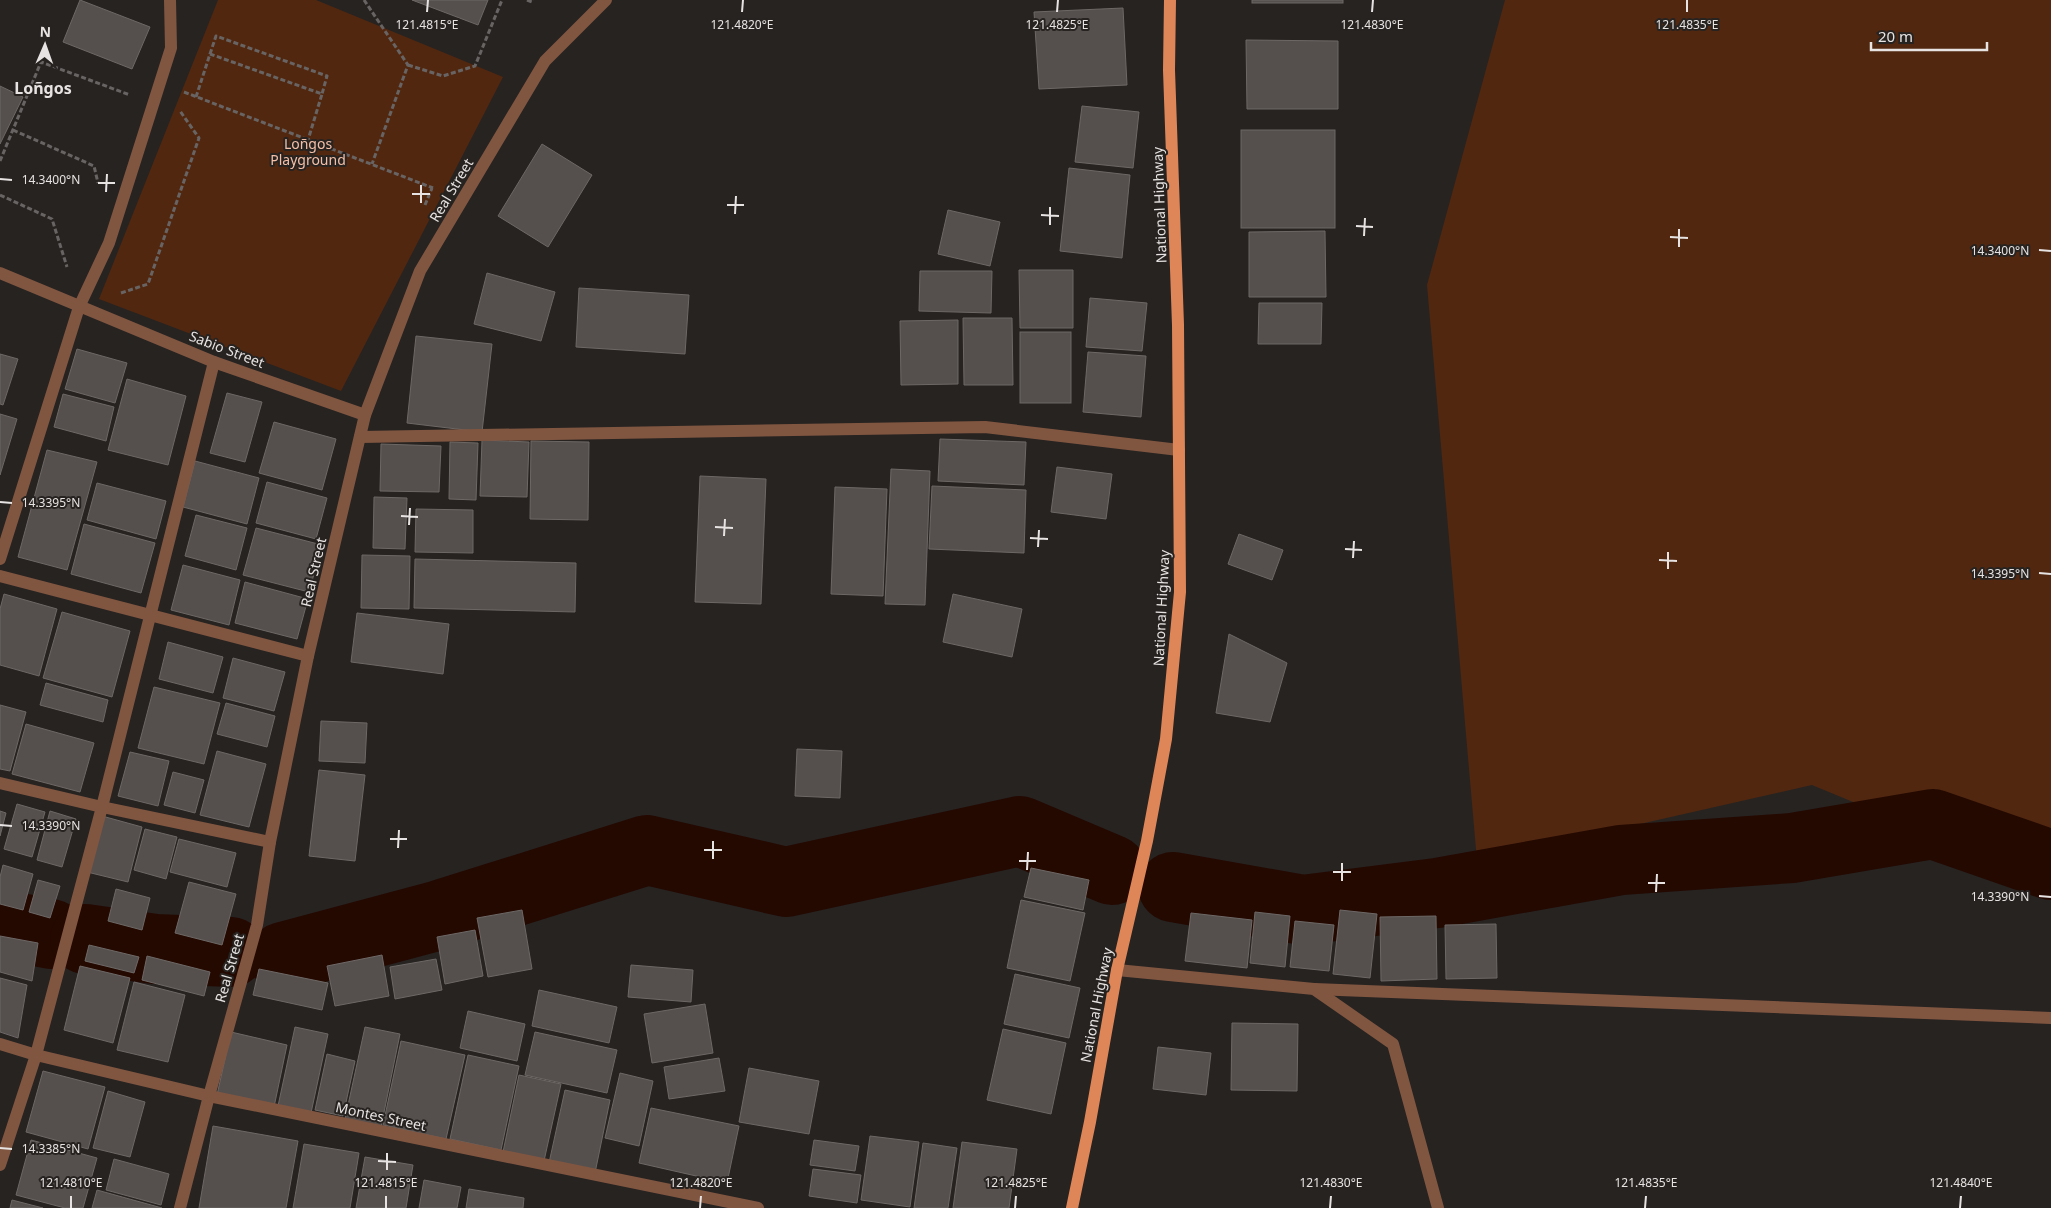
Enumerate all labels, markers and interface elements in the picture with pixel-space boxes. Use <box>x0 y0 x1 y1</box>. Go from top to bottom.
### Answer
text: 121.4815°E <box>395 16 459 33</box>
text: 121.4820°E <box>710 16 774 33</box>
text: 121.4825°E <box>1025 16 1089 33</box>
text: 121.4830°E <box>1340 16 1404 33</box>
text: 121.4835°E <box>1655 16 1719 33</box>
north arrow <box>20 20 70 70</box>
scale bar <box>1871 20 1987 52</box>
text: N <box>39 22 51 41</box>
text: 20 m <box>1878 26 1913 46</box>
district label: Loñgos <box>14 77 72 99</box>
park label: Loñgos Playground <box>270 134 346 169</box>
street label: National Highway <box>1147 146 1171 264</box>
street label: Real Street <box>425 155 477 225</box>
text: 14.3400°N <box>22 171 80 188</box>
text: 14.3400°N <box>1971 242 2029 259</box>
street label: Sabio Street <box>187 326 267 372</box>
text: 14.3395°N <box>22 494 80 511</box>
street label: Real Street <box>296 535 330 609</box>
street label: National Highway <box>1148 548 1174 667</box>
text: 14.3395°N <box>1971 565 2029 582</box>
text: 14.3390°N <box>22 817 80 834</box>
text: 14.3390°N <box>1971 888 2029 905</box>
street label: Real Street <box>210 931 248 1005</box>
street label: National Highway <box>1076 945 1117 1064</box>
street label: Montes Street <box>334 1097 428 1135</box>
text: 14.3385°N <box>22 1140 80 1157</box>
text: 121.4810°E <box>39 1174 103 1191</box>
text: 121.4815°E <box>354 1174 418 1191</box>
text: 121.4820°E <box>669 1174 733 1191</box>
text: 121.4825°E <box>984 1174 1048 1191</box>
text: 121.4830°E <box>1299 1174 1363 1191</box>
text: 121.4835°E <box>1614 1174 1678 1191</box>
text: 121.4840°E <box>1929 1174 1993 1191</box>

